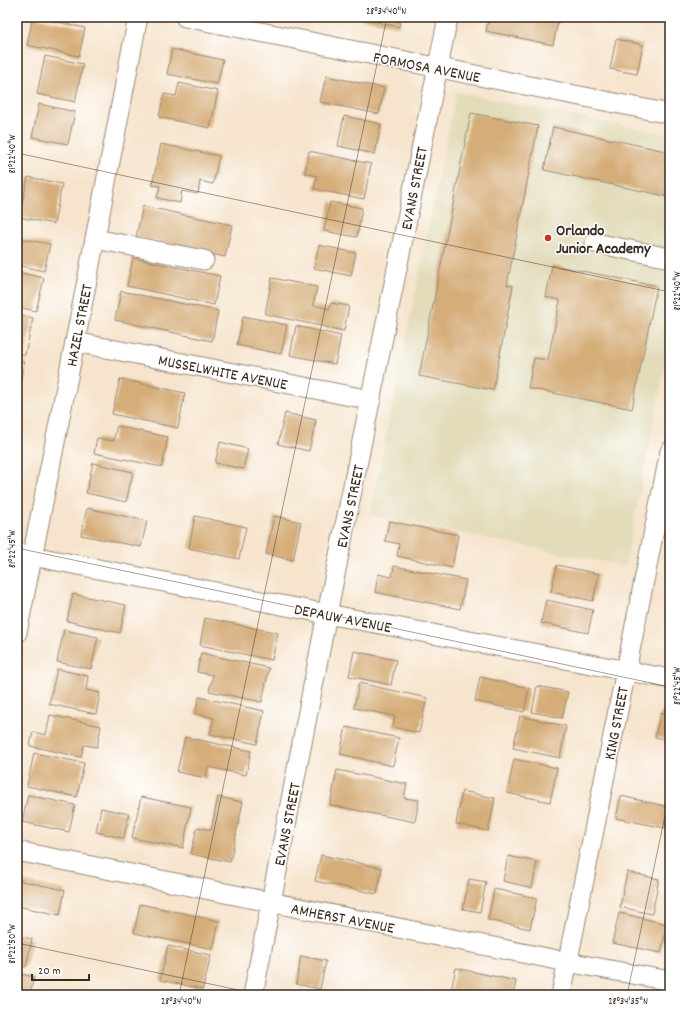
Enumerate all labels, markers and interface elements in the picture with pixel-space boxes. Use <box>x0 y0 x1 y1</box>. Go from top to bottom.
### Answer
text: 28°34'40"N <box>366 5 406 19</box>
street label: FORMOSA AVENUE <box>371 47 483 90</box>
text: 81°22'40"W <box>6 134 20 174</box>
street label: EVANS STREET <box>396 144 435 232</box>
place label: Orlando Junior Academy <box>556 220 652 261</box>
marker: Orlando Junior Academy <box>543 233 553 243</box>
text: 81°22'40"W <box>671 271 685 311</box>
street label: HAZEL STREET <box>61 282 100 369</box>
street label: MUSSELWHITE AVENUE <box>156 350 290 397</box>
street label: EVANS STREET <box>331 462 372 550</box>
text: 81°22'45"W <box>6 530 20 568</box>
street label: DEPAUW AVENUE <box>292 599 394 640</box>
text: 81°22'45"W <box>671 667 685 705</box>
street label: KING STREET <box>599 684 636 762</box>
street label: EVANS STREET <box>269 780 308 868</box>
street label: AMHERST AVENUE <box>289 898 397 941</box>
text: 81°22'50"W <box>6 924 20 964</box>
scale bar <box>32 956 89 982</box>
text: 20 m <box>38 963 61 980</box>
text: 28°34'40"N <box>161 995 201 1009</box>
text: 28°34'35"N <box>608 995 648 1009</box>

